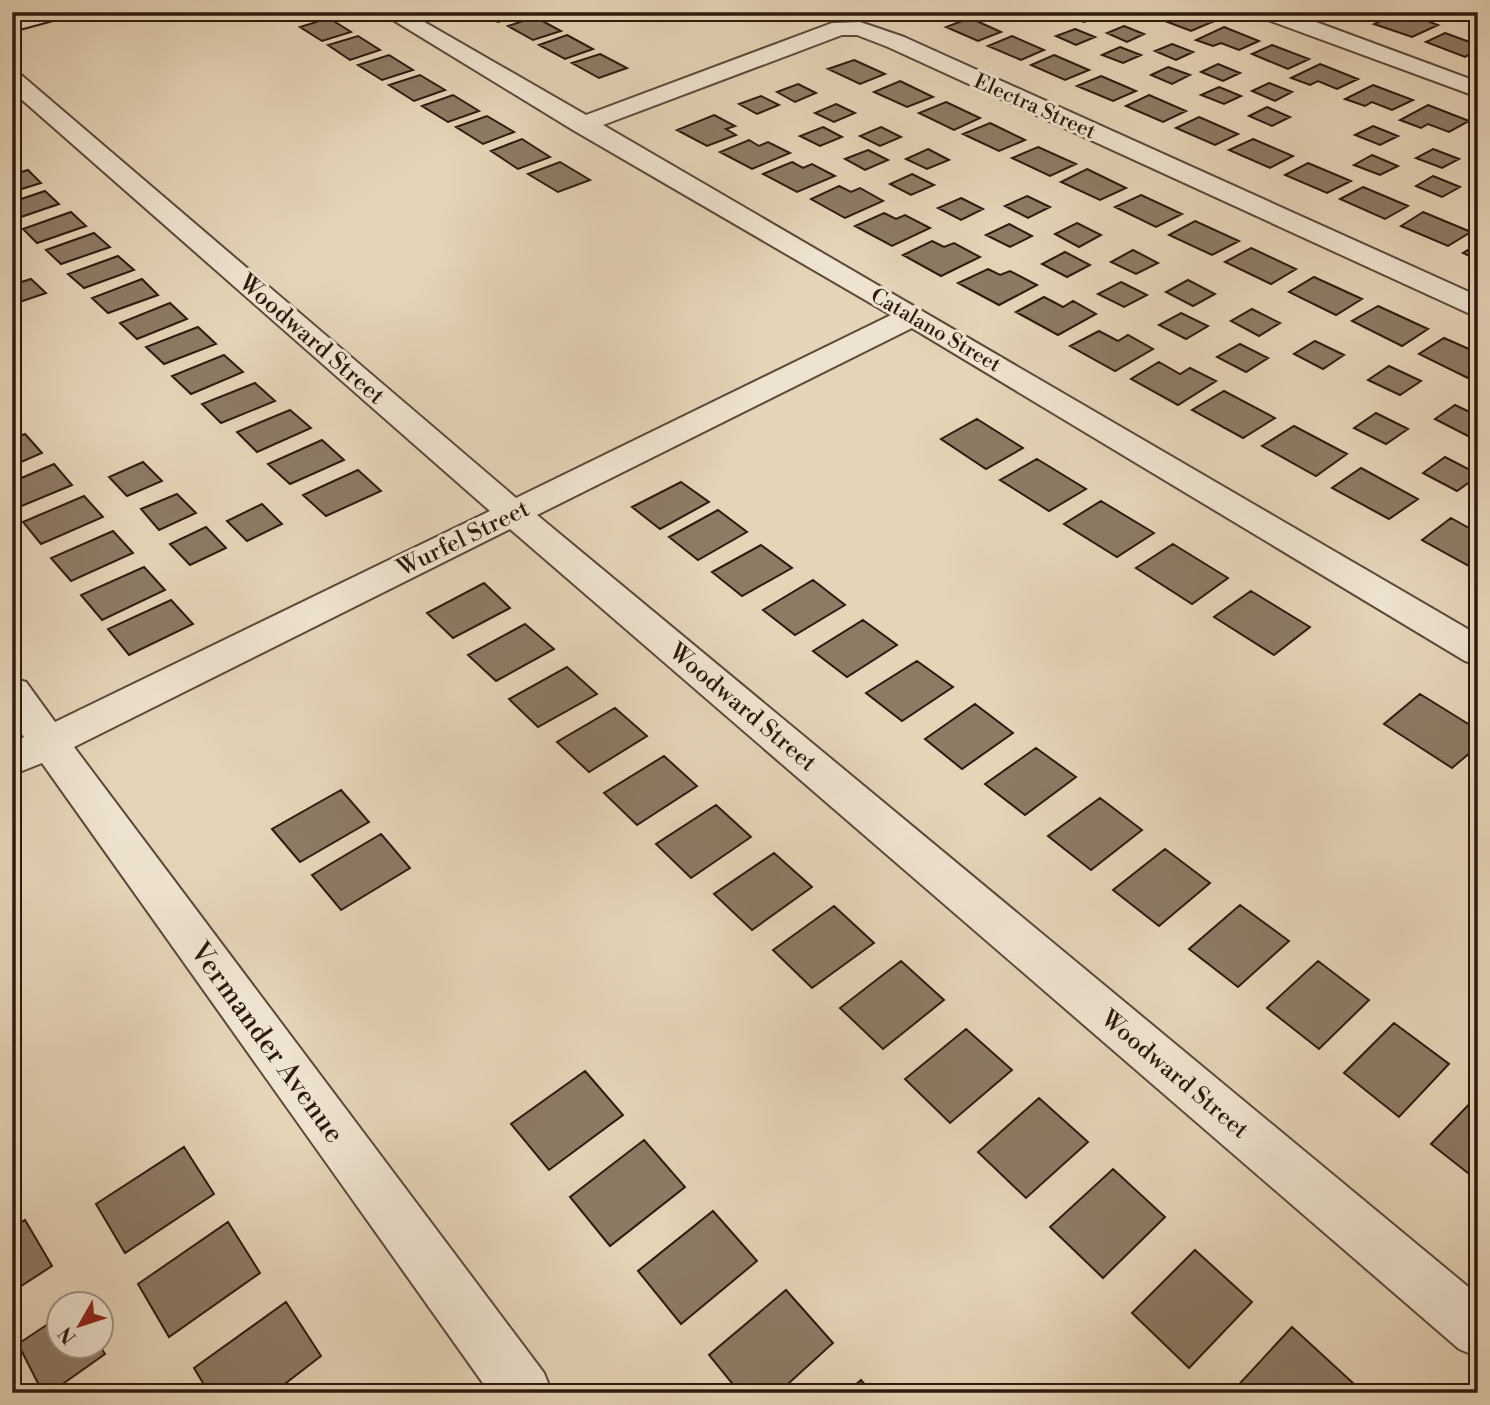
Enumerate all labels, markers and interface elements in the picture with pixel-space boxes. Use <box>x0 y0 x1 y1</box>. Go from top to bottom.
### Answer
street label: Electra Street <box>970 69 1100 146</box>
street label: Woodward Street <box>231 267 391 412</box>
street label: Catalano Street <box>866 283 1006 379</box>
street label: Wurfel Street <box>392 494 535 584</box>
street label: Woodward Street <box>662 637 823 779</box>
street label: Vermander Avenue <box>181 935 351 1150</box>
street label: Woodward Street <box>1094 1004 1255 1146</box>
north arrow <box>46 1290 116 1360</box>
text: N <box>54 1322 82 1348</box>

